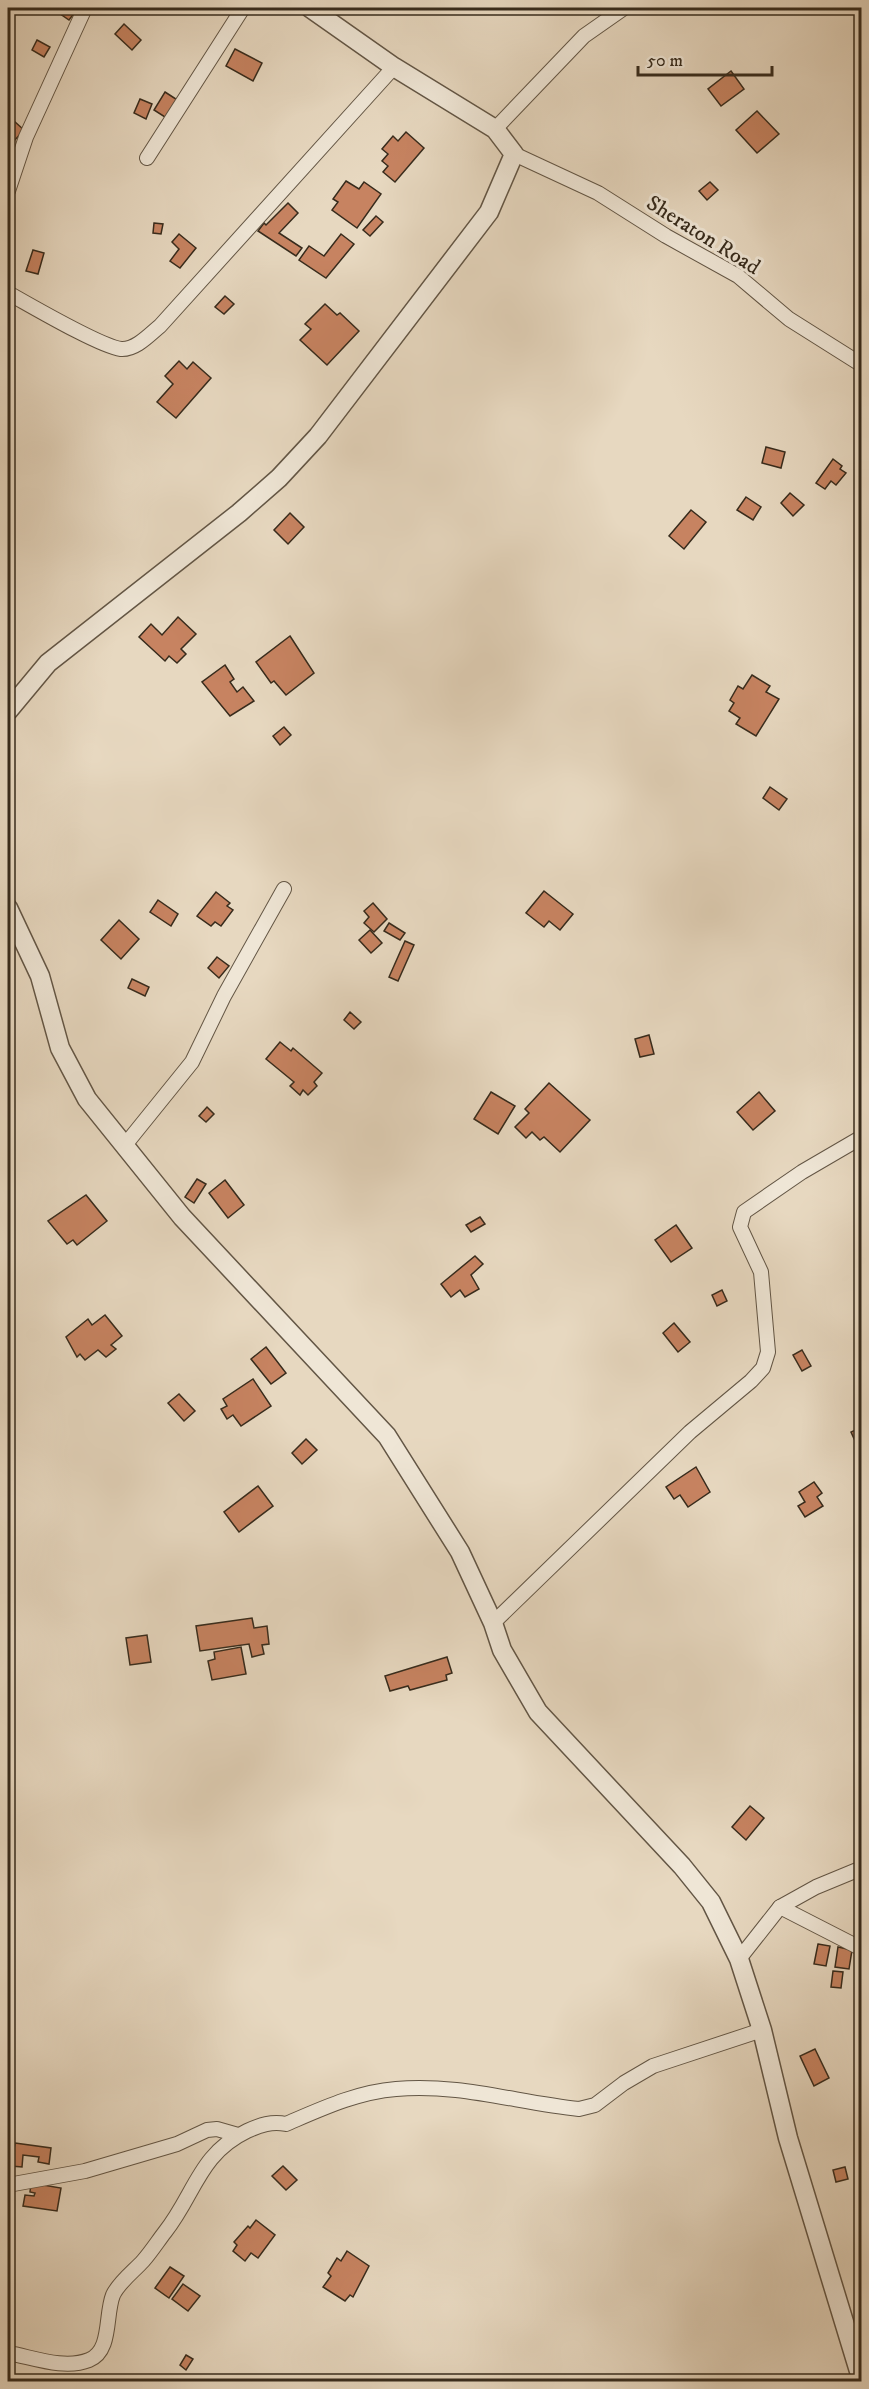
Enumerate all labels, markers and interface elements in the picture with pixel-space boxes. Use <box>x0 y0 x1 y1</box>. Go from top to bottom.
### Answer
scale bar <box>638 39 772 77</box>
text: 50 m <box>647 50 683 72</box>
street label: Sheraton Road <box>641 190 765 281</box>

